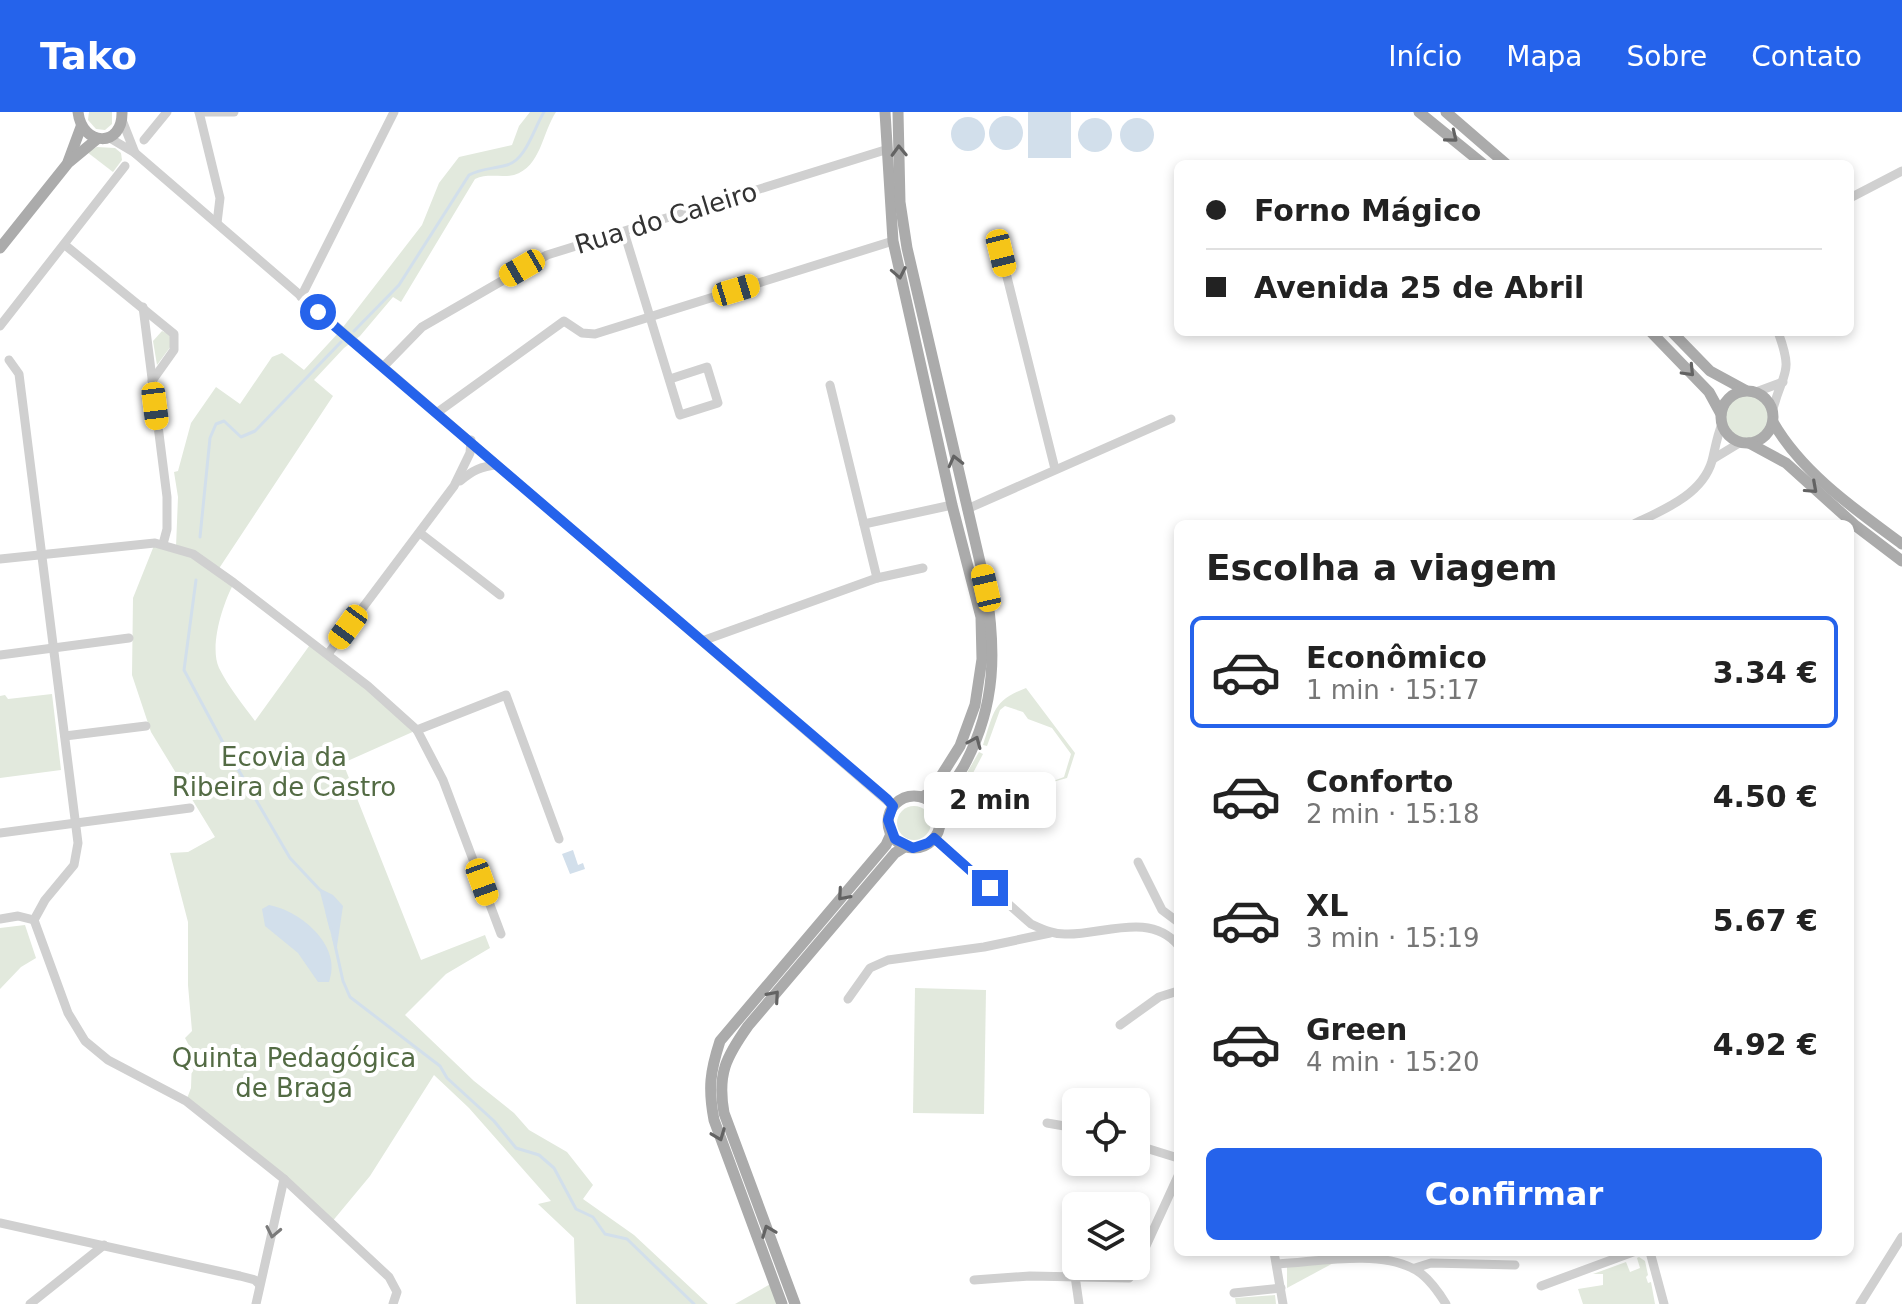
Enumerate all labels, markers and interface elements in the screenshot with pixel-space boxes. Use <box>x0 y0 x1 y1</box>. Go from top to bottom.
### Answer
text: Tako <box>40 34 137 78</box>
text: Início <box>1388 40 1462 73</box>
text: Mapa <box>1506 40 1583 73</box>
text: Sobre <box>1627 40 1707 73</box>
text: Contato <box>1751 40 1862 73</box>
one-way arrow <box>1443 128 1458 142</box>
one-way arrow <box>890 144 907 157</box>
street label: Rua do Caleiro <box>571 176 761 260</box>
text: Forno Mágico <box>1254 193 1481 228</box>
car <box>984 227 1018 279</box>
car <box>495 246 549 290</box>
one-way arrow <box>890 266 907 279</box>
text: Avenida 25 de Abril <box>1254 270 1584 305</box>
car <box>710 272 762 308</box>
route start <box>300 294 336 330</box>
one-way arrow <box>1679 362 1694 376</box>
car <box>140 381 170 431</box>
one-way arrow <box>947 454 964 468</box>
one-way arrow <box>1803 478 1818 492</box>
text: Escolha a viagem <box>1206 547 1558 588</box>
car <box>969 562 1003 614</box>
car <box>324 601 372 653</box>
icon: car <box>1210 636 1282 708</box>
text: Econômico <box>1306 640 1487 675</box>
text: 3.34 € <box>1713 655 1818 690</box>
text: 1 min · 15:17 <box>1306 675 1480 705</box>
one-way arrow <box>966 736 982 750</box>
park label: Ecovia da Ribeira de Castro <box>172 742 396 802</box>
icon: car <box>1210 760 1282 832</box>
text: Conforto <box>1306 764 1453 799</box>
callout: 2 min <box>924 772 1056 828</box>
text: 4.50 € <box>1713 779 1818 814</box>
text: 2 min <box>949 785 1031 815</box>
text: 2 min · 15:18 <box>1306 799 1480 829</box>
car <box>463 855 501 909</box>
route end <box>972 870 1008 906</box>
icon: car <box>1210 884 1282 956</box>
one-way arrow <box>838 886 853 901</box>
text: XL <box>1306 888 1348 923</box>
text: 5.67 € <box>1713 903 1818 938</box>
text: 3 min · 15:19 <box>1306 923 1480 953</box>
one-way arrow <box>764 991 779 1006</box>
icon: car <box>1210 1008 1282 1080</box>
text: Green <box>1306 1012 1407 1047</box>
text: 4.92 € <box>1713 1027 1818 1062</box>
park label: Quinta Pedagógica de Braga <box>172 1043 416 1103</box>
text: 4 min · 15:20 <box>1306 1047 1480 1077</box>
map controls <box>1062 1088 1150 1280</box>
button: locate <box>1062 1088 1150 1176</box>
one-way arrow <box>709 1127 726 1141</box>
button: Confirmar <box>1206 1148 1822 1240</box>
button: layers <box>1062 1192 1150 1280</box>
one-way arrow <box>761 1225 778 1239</box>
one-way arrow <box>265 1226 282 1239</box>

